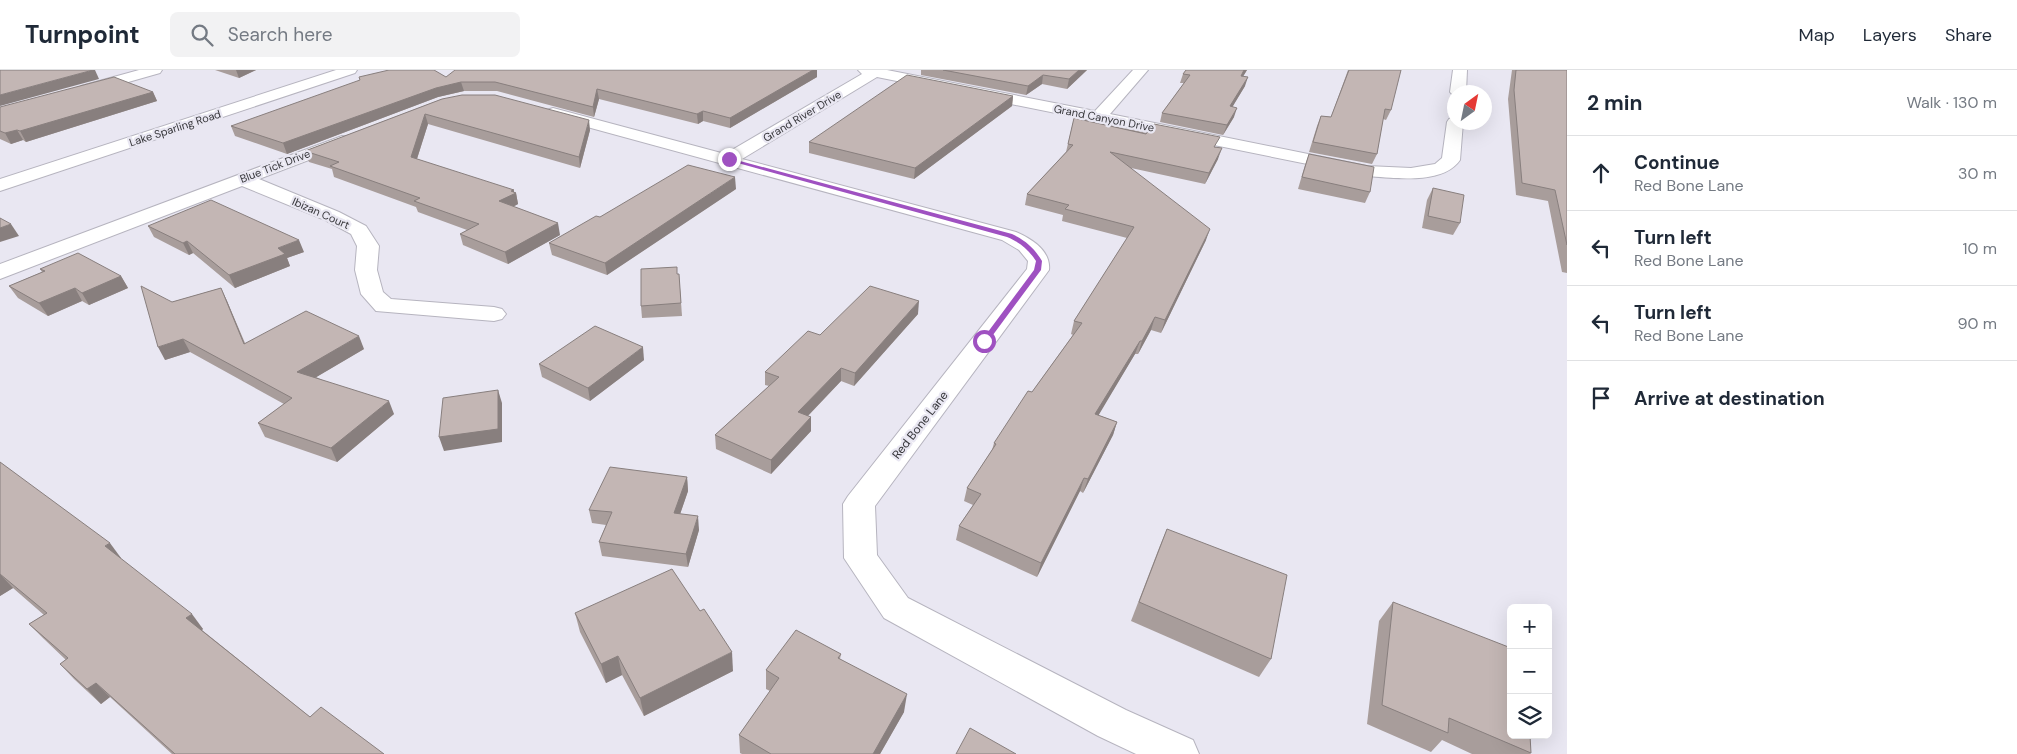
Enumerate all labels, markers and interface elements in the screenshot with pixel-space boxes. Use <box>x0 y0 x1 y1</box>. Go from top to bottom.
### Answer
search box <box>170 12 520 57</box>
text: Turnpoint <box>25 19 140 50</box>
icon: search <box>188 21 216 49</box>
text: Search here <box>228 22 333 47</box>
text: Map <box>1799 23 1835 47</box>
text: Layers <box>1863 23 1917 47</box>
text: Share <box>1945 23 1992 47</box>
north arrow <box>1447 85 1492 130</box>
street label: Grand River Drive <box>760 87 844 145</box>
text: 2 min <box>1587 89 1643 117</box>
text: Walk · 130 m <box>1906 92 1997 113</box>
street label: Grand Canyon Drive <box>1053 101 1155 135</box>
street label: Lake Sparling Road <box>127 107 223 149</box>
street label: Blue Tick Drive <box>238 146 312 186</box>
route end <box>718 148 741 171</box>
text: Continue <box>1634 150 1720 175</box>
icon: ahead <box>1587 159 1615 187</box>
text: 30 m <box>1958 163 1997 184</box>
text: Red Bone Lane <box>1634 175 1743 196</box>
street label: Ibizan Court <box>290 194 352 232</box>
text: Turn left <box>1634 225 1712 250</box>
icon: left <box>1587 234 1615 262</box>
text: 10 m <box>1963 238 1997 259</box>
text: Red Bone Lane <box>1634 250 1743 271</box>
text: Turn left <box>1634 300 1712 325</box>
icon: left <box>1587 309 1615 337</box>
text: 90 m <box>1957 313 1997 334</box>
text: Red Bone Lane <box>1634 325 1743 346</box>
route start <box>973 330 996 353</box>
icon: arrive <box>1587 384 1615 412</box>
text: Arrive at destination <box>1634 386 1825 411</box>
street label: Red Bone Lane <box>888 388 952 462</box>
map controls <box>1507 604 1552 739</box>
button: + <box>1507 604 1552 649</box>
button: − <box>1507 649 1552 694</box>
button: layers <box>1507 694 1552 739</box>

